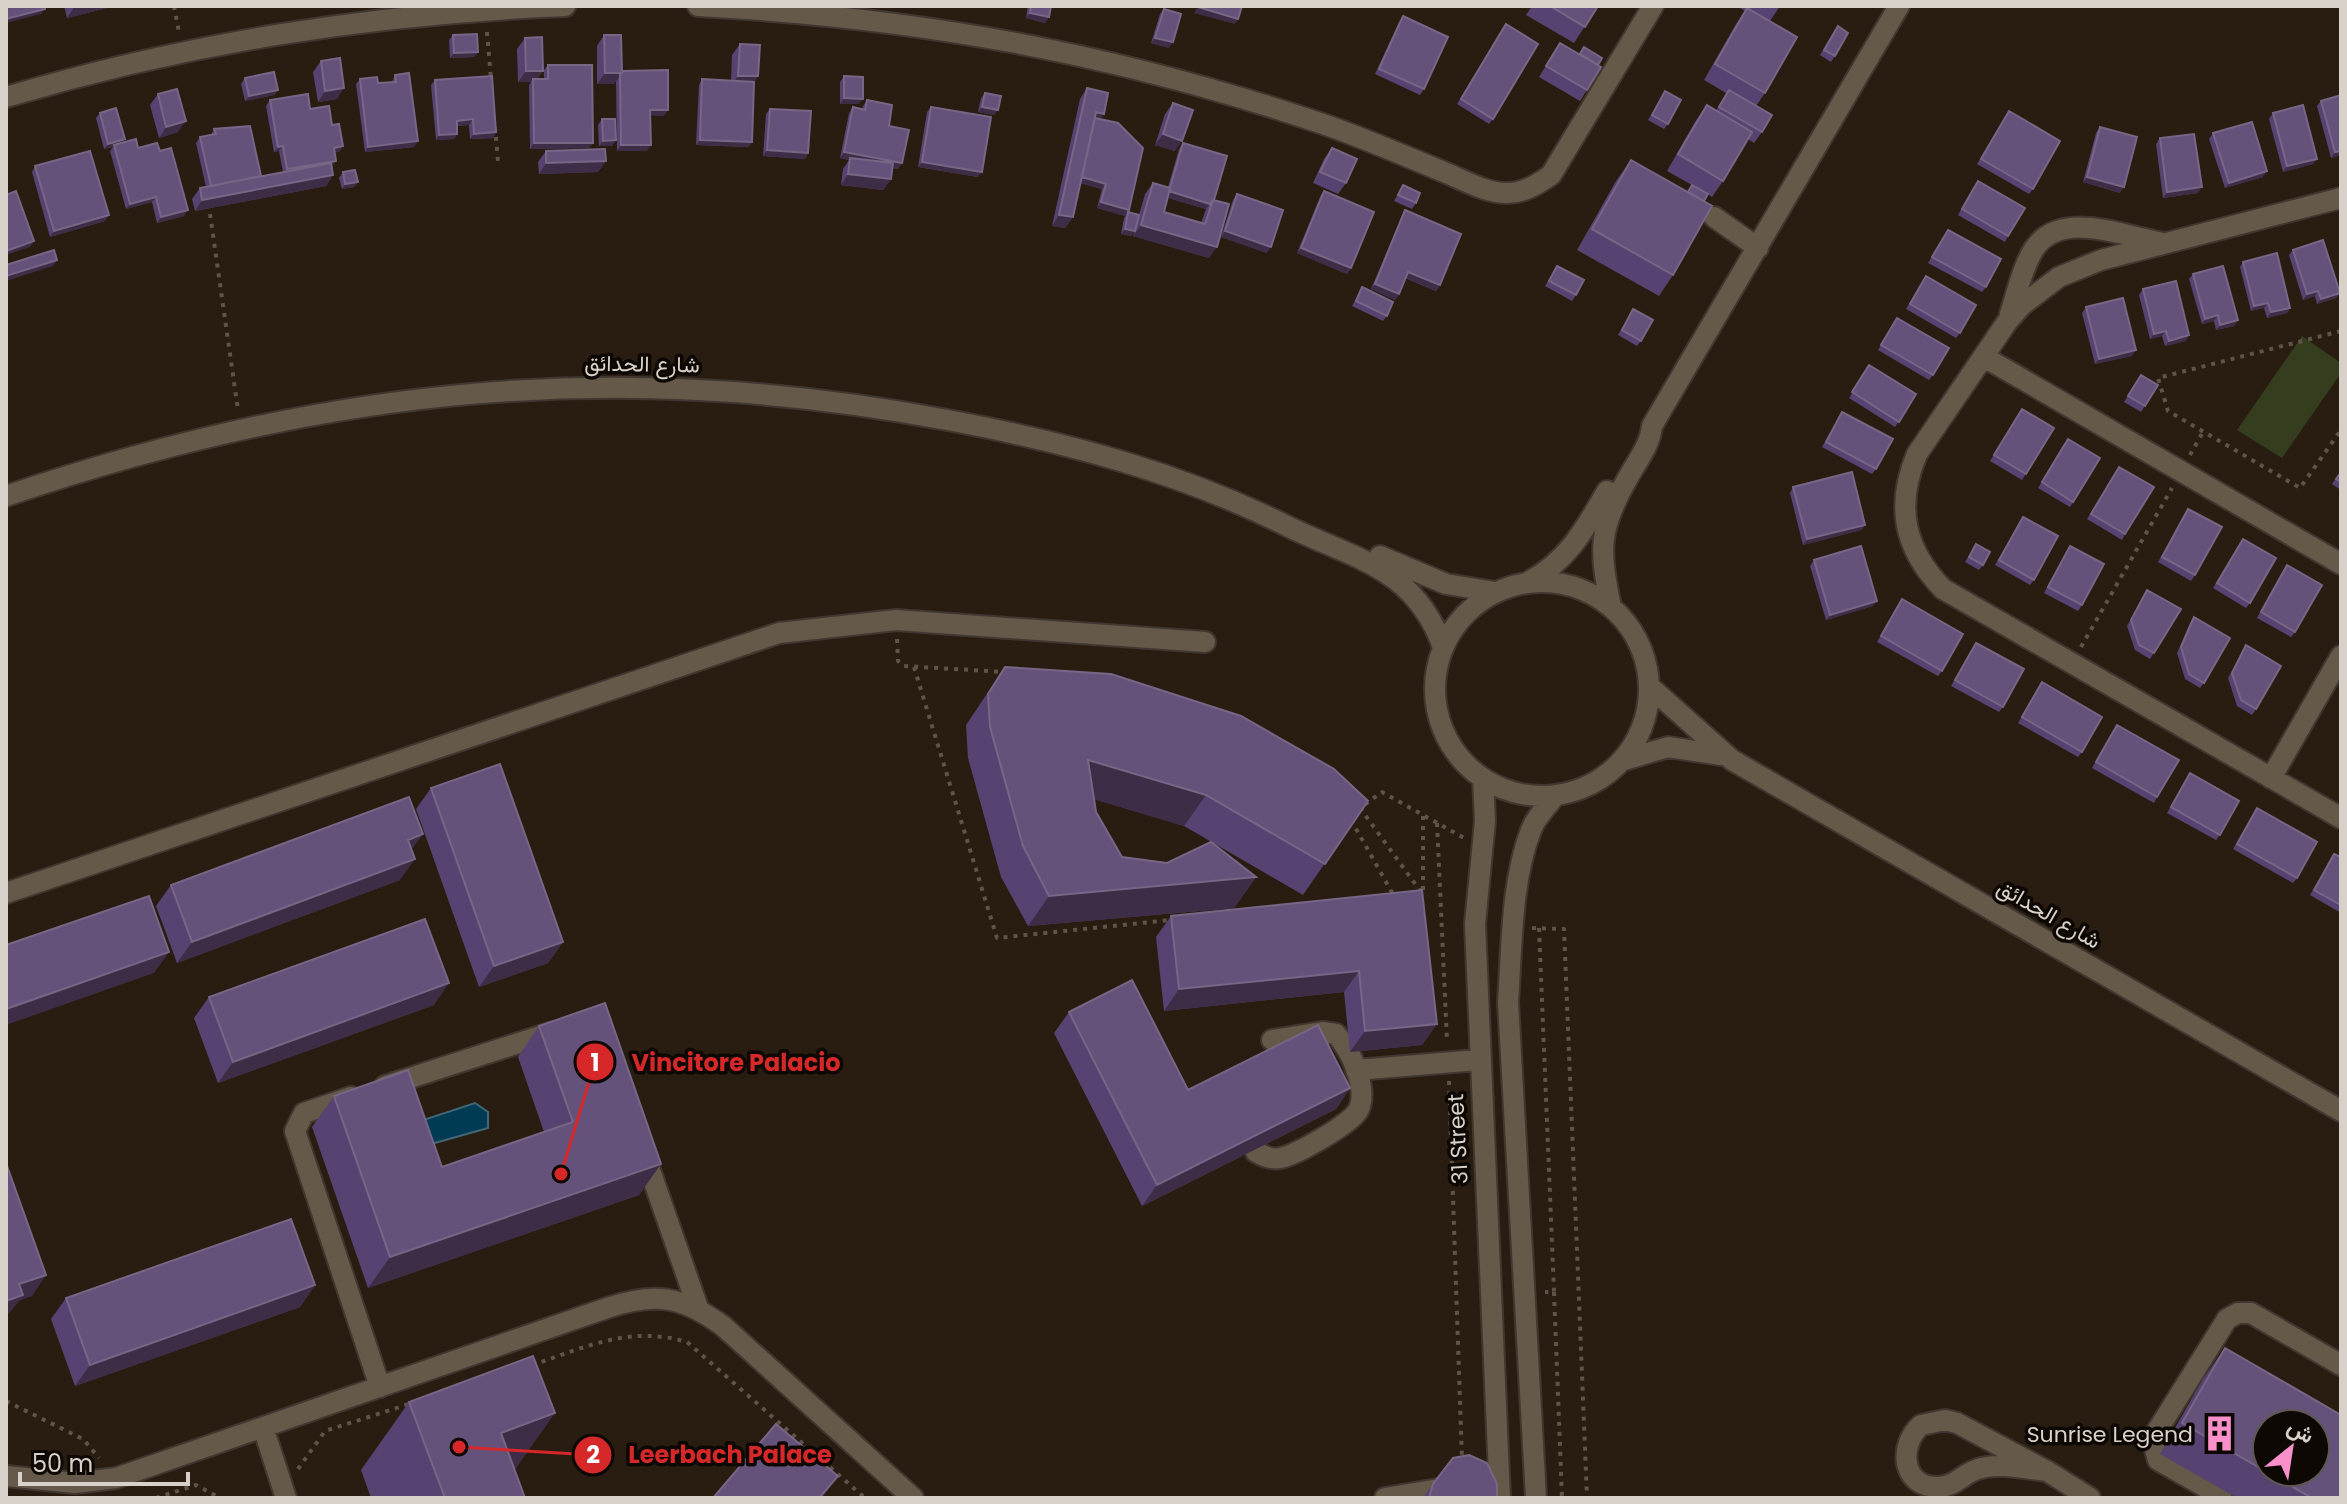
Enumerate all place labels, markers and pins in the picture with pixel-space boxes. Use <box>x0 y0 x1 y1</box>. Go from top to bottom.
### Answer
callout: Vincitore Palacio <box>575 1038 856 1086</box>
building icon: Sunrise Legend <box>2200 1415 2238 1453</box>
place label: Sunrise Legend <box>2027 1419 2193 1450</box>
callout: Leerbach Palace <box>573 1431 848 1479</box>

